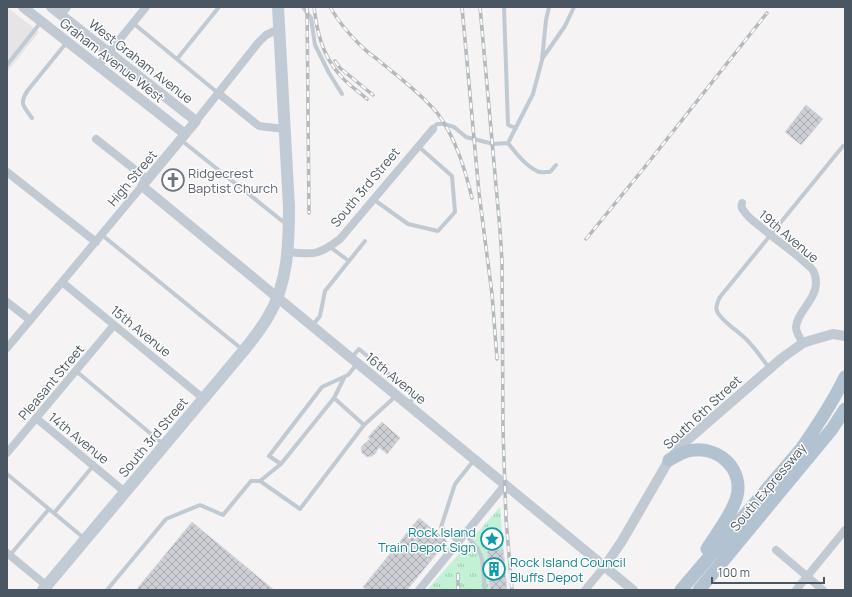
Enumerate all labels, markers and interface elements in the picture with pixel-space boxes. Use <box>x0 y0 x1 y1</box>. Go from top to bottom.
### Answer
street label: Graham Avenue West <box>56 14 168 106</box>
street label: West Graham Avenue <box>85 15 197 108</box>
street label: South 3rd Street <box>326 143 404 231</box>
street label: High Street <box>103 146 161 210</box>
place label: Ridgecrest Baptist Church <box>188 164 278 197</box>
church icon: Ridgecrest Baptist Church <box>160 167 186 193</box>
street label: 19th Avenue <box>755 206 823 267</box>
street label: 15th Avenue <box>107 301 175 361</box>
street label: Pleasant Street <box>14 340 88 424</box>
street label: 16th Avenue <box>362 348 430 408</box>
street label: South 6th Street <box>659 371 745 453</box>
street label: South 3rd Street <box>114 393 192 481</box>
street label: 14th Avenue <box>45 408 113 468</box>
street label: South Expressway <box>726 439 810 535</box>
place label: Rock Island Train Depot Sign <box>378 523 476 556</box>
place icon: Rock Island Train Depot Sign <box>479 526 505 552</box>
place label: Rock Island Council Bluffs Depot <box>510 553 626 586</box>
building icon: Rock Island Council Bluffs Depot <box>481 556 507 582</box>
scale bar <box>712 559 824 585</box>
text: 100 m <box>718 564 750 581</box>

